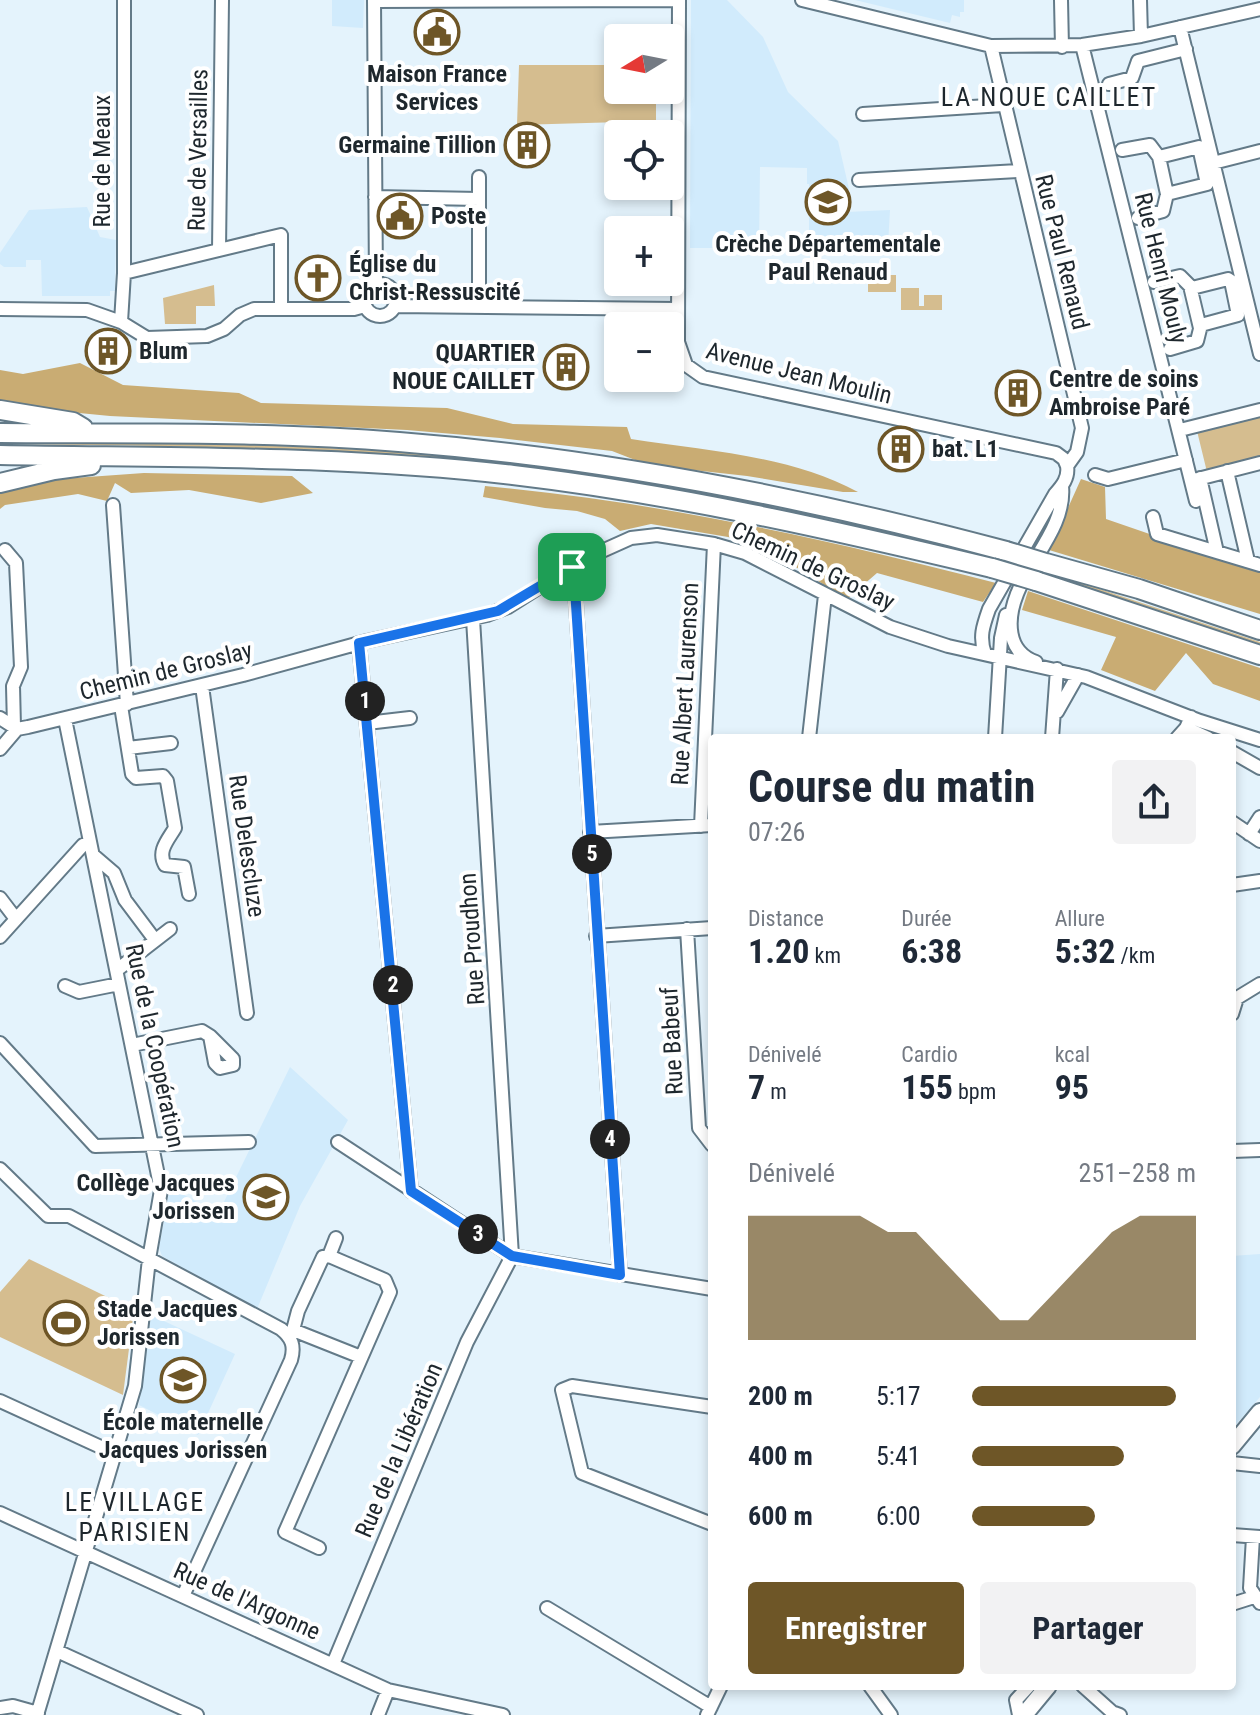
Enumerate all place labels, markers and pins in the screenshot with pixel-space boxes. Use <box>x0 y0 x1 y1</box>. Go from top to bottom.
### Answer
public building icon: Maison France Services <box>413 8 461 56</box>
place label: Maison France Services <box>367 60 507 116</box>
building icon: Germaine Tillion <box>503 121 551 169</box>
place label: Germaine Tillion <box>338 131 496 159</box>
school or university icon: Crèche Départementale Paul Renaud <box>804 178 852 226</box>
public building icon: Poste <box>376 192 424 240</box>
place label: Poste <box>431 202 486 230</box>
place label: Crèche Départementale Paul Renaud <box>715 230 941 286</box>
place label: Église du Christ-Ressuscité <box>349 250 521 306</box>
church icon: Église du Christ-Ressuscité <box>294 254 342 302</box>
building icon: Blum <box>84 327 132 375</box>
place label: Blum <box>139 337 188 365</box>
place label: QUARTIER NOUE CAILLET <box>392 339 535 395</box>
building icon: QUARTIER NOUE CAILLET <box>542 343 590 391</box>
place label: Centre de soins Ambroise Paré <box>1049 365 1199 421</box>
building icon: Centre de soins Ambroise Paré <box>994 369 1042 417</box>
building icon: bat. L1 <box>877 425 925 473</box>
place label: bat. L1 <box>932 435 999 463</box>
pin <box>538 533 606 601</box>
pin: 1 <box>345 681 385 721</box>
pin: 5 <box>572 834 612 874</box>
pin: 2 <box>373 965 413 1005</box>
pin: 4 <box>590 1119 630 1159</box>
place label: Collège Jacques Jorissen <box>76 1169 235 1225</box>
school or university icon: Collège Jacques Jorissen <box>242 1173 290 1221</box>
pin: 3 <box>458 1214 498 1254</box>
place label: Stade Jacques Jorissen <box>97 1295 238 1351</box>
sports icon: Stade Jacques Jorissen <box>42 1299 90 1347</box>
school or university icon: École maternelle Jacques Jorissen <box>159 1356 207 1404</box>
place label: École maternelle Jacques Jorissen <box>99 1408 267 1464</box>

